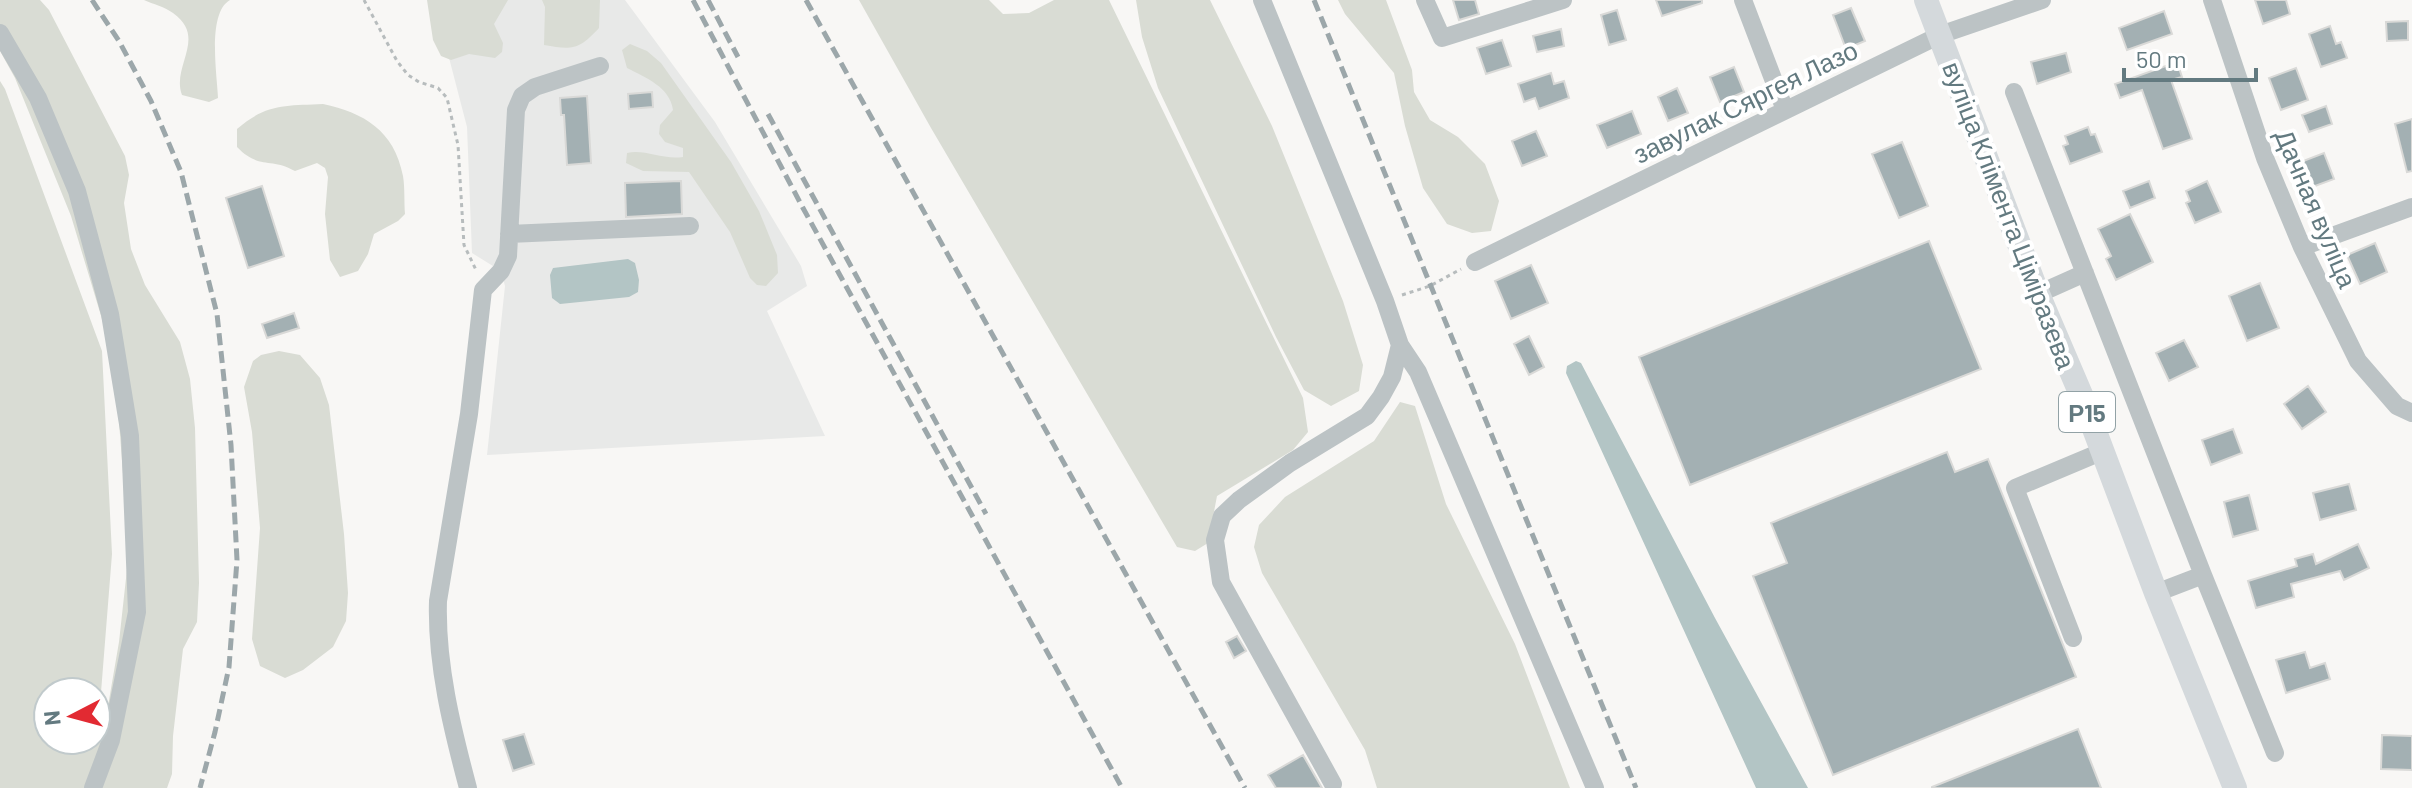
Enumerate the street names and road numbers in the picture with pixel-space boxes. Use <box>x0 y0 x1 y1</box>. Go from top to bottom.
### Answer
street label: завулак Сяргея Лазо <box>1628 33 1862 169</box>
street label: вуліца Клімента Ціміразева <box>1937 57 2083 374</box>
street label: Дачная вуліца <box>2270 124 2365 292</box>
road number: Р15 <box>2059 392 2115 432</box>

